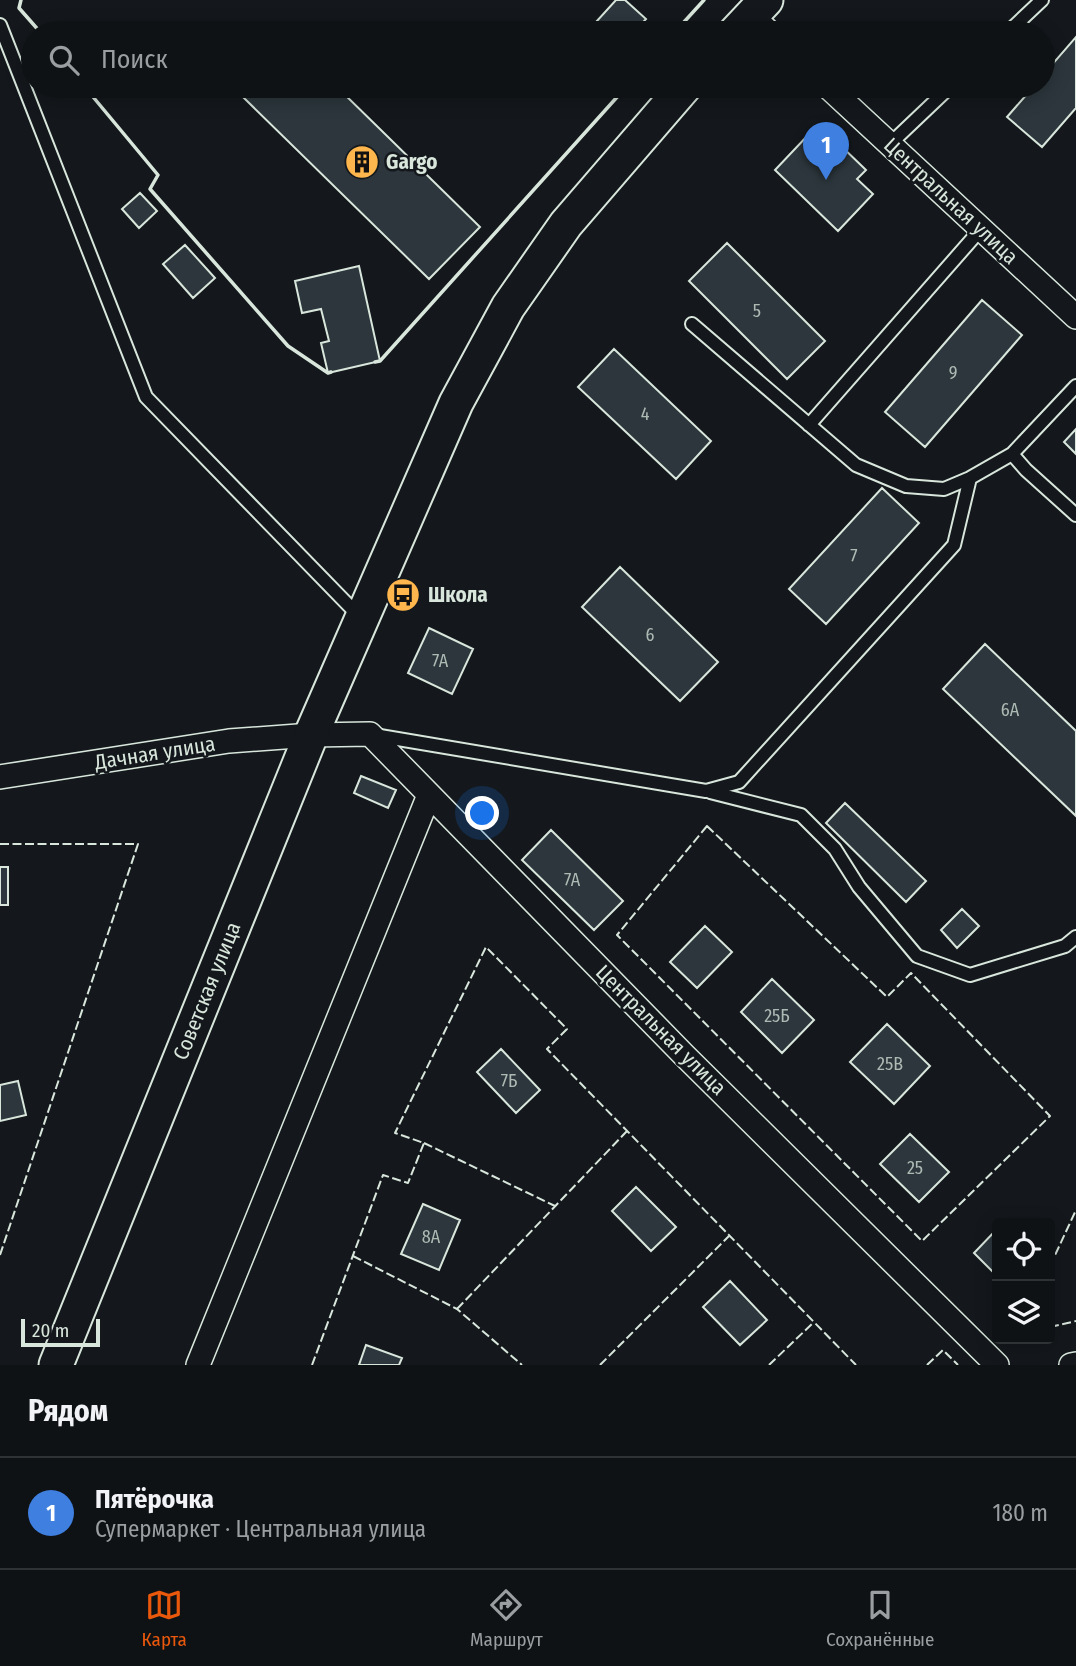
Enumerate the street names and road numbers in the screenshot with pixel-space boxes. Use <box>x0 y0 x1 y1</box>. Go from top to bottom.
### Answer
street label: Центральная улица <box>879 132 1023 270</box>
street label: Дачная улица <box>92 731 217 776</box>
street label: Советская улица <box>168 918 246 1064</box>
street label: Центральная улица <box>590 959 732 1101</box>

